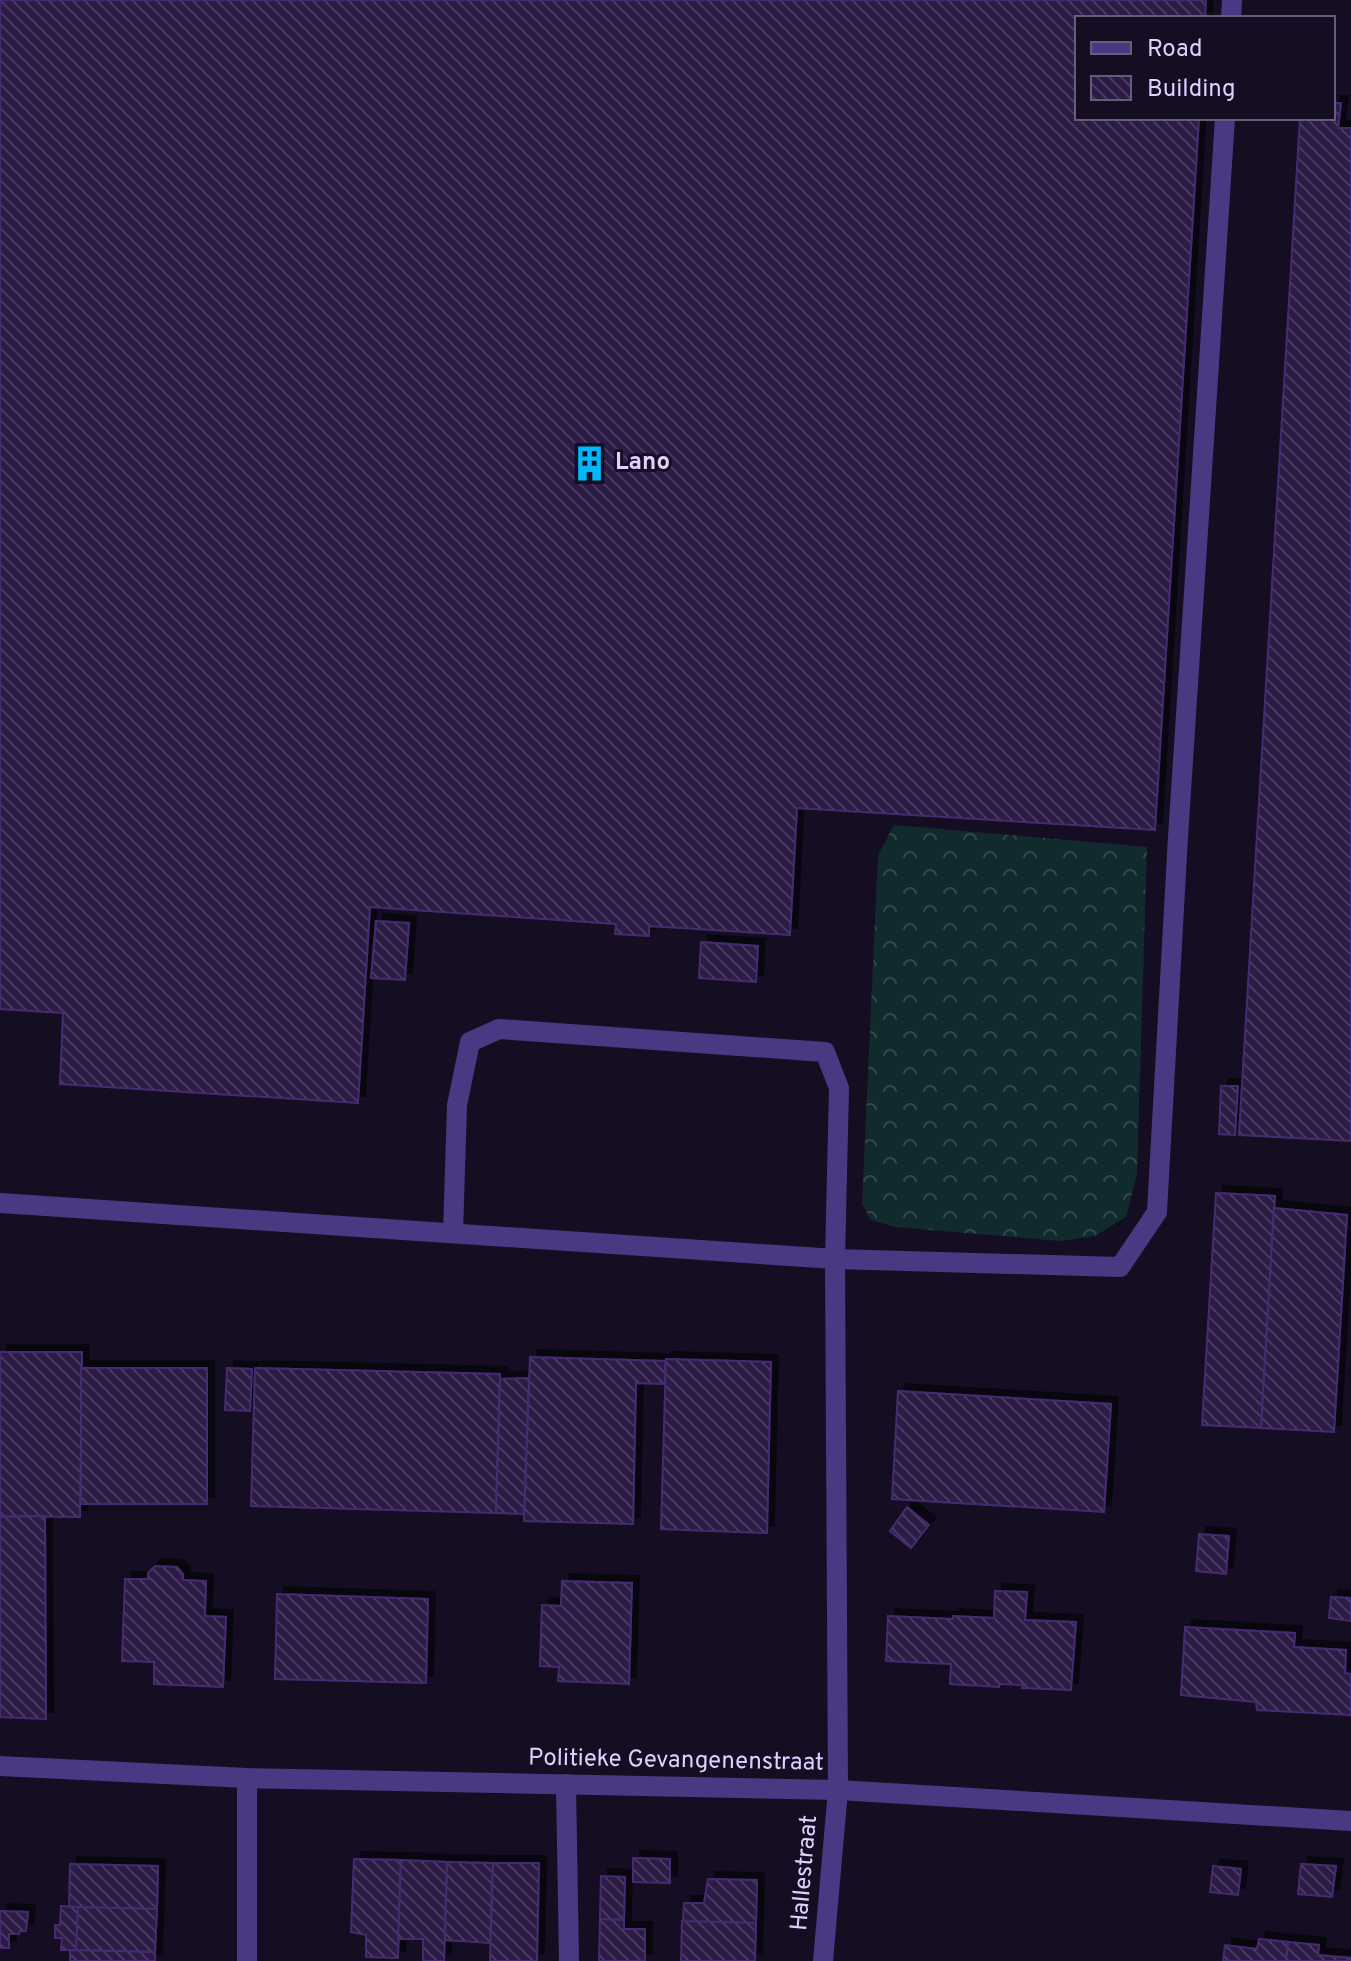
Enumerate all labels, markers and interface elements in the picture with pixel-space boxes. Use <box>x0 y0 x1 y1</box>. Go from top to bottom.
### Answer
legend <box>1075 16 1335 120</box>
text: Road <box>1147 35 1203 65</box>
text: Building <box>1147 75 1236 105</box>
building icon: Lano <box>570 444 608 482</box>
place label: Lano <box>615 448 670 478</box>
street label: Politieke Gevangenenstraat <box>528 1743 824 1779</box>
street label: Hallestraat <box>785 1814 825 1932</box>

